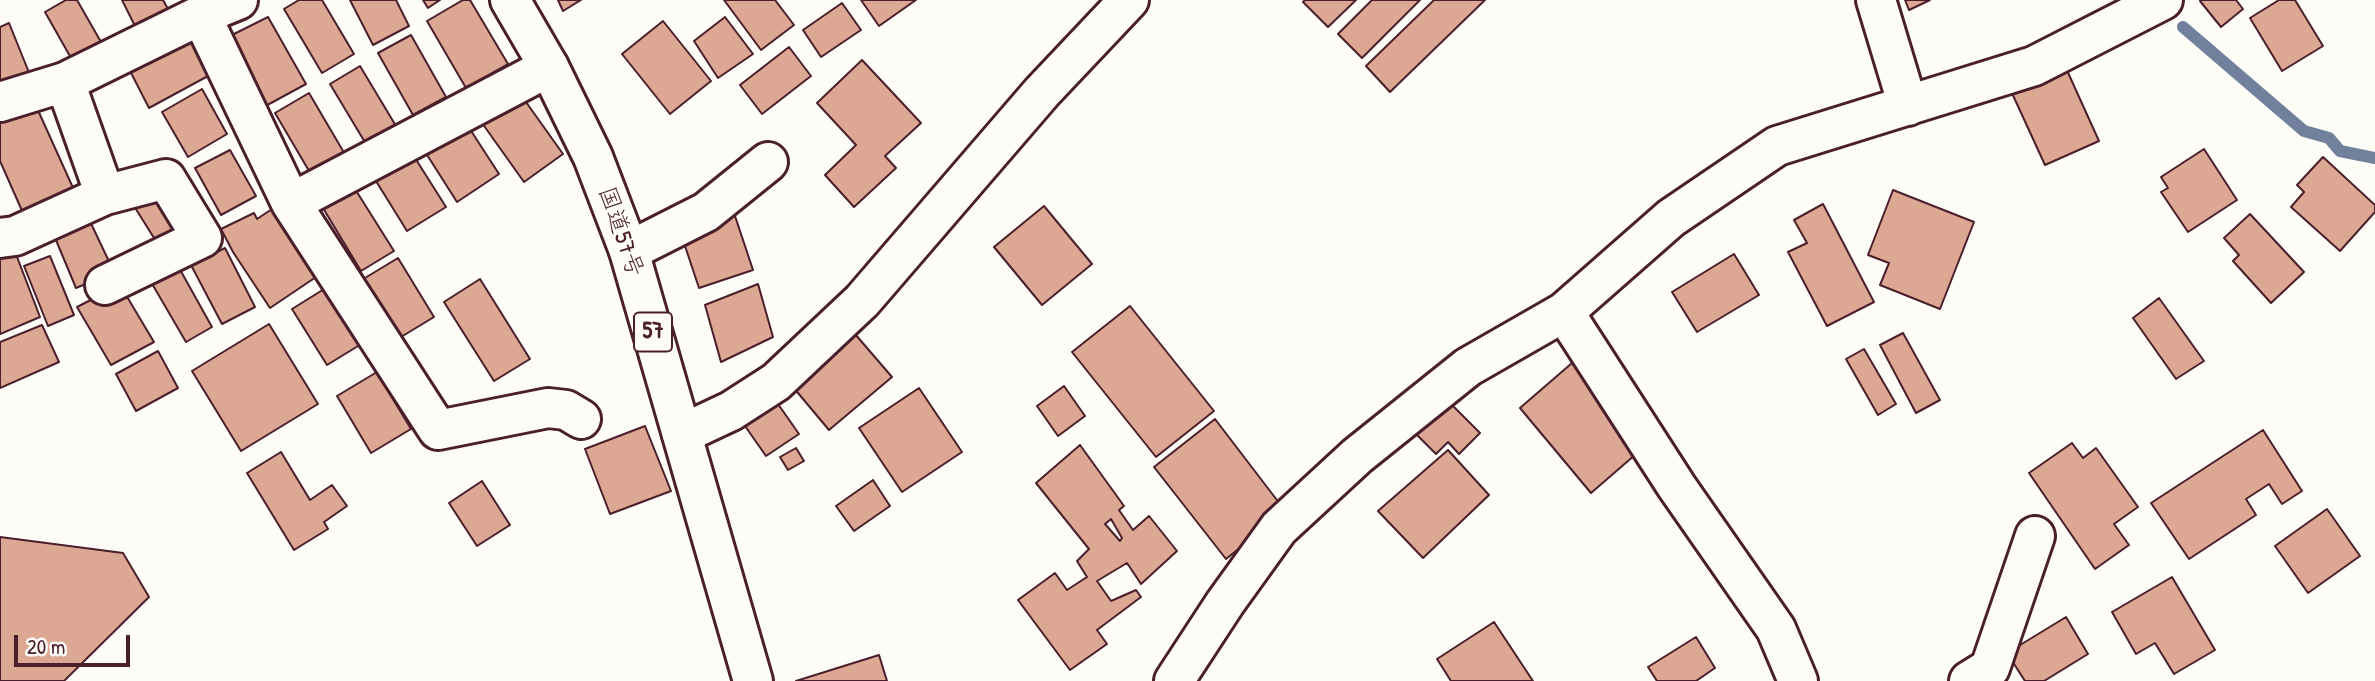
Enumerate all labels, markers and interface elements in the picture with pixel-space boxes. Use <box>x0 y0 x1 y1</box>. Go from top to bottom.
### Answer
street label: 国道57号 <box>591 183 649 281</box>
road number: 57 <box>634 312 672 352</box>
scale bar <box>18 622 133 666</box>
text: 20 m <box>27 632 65 661</box>

